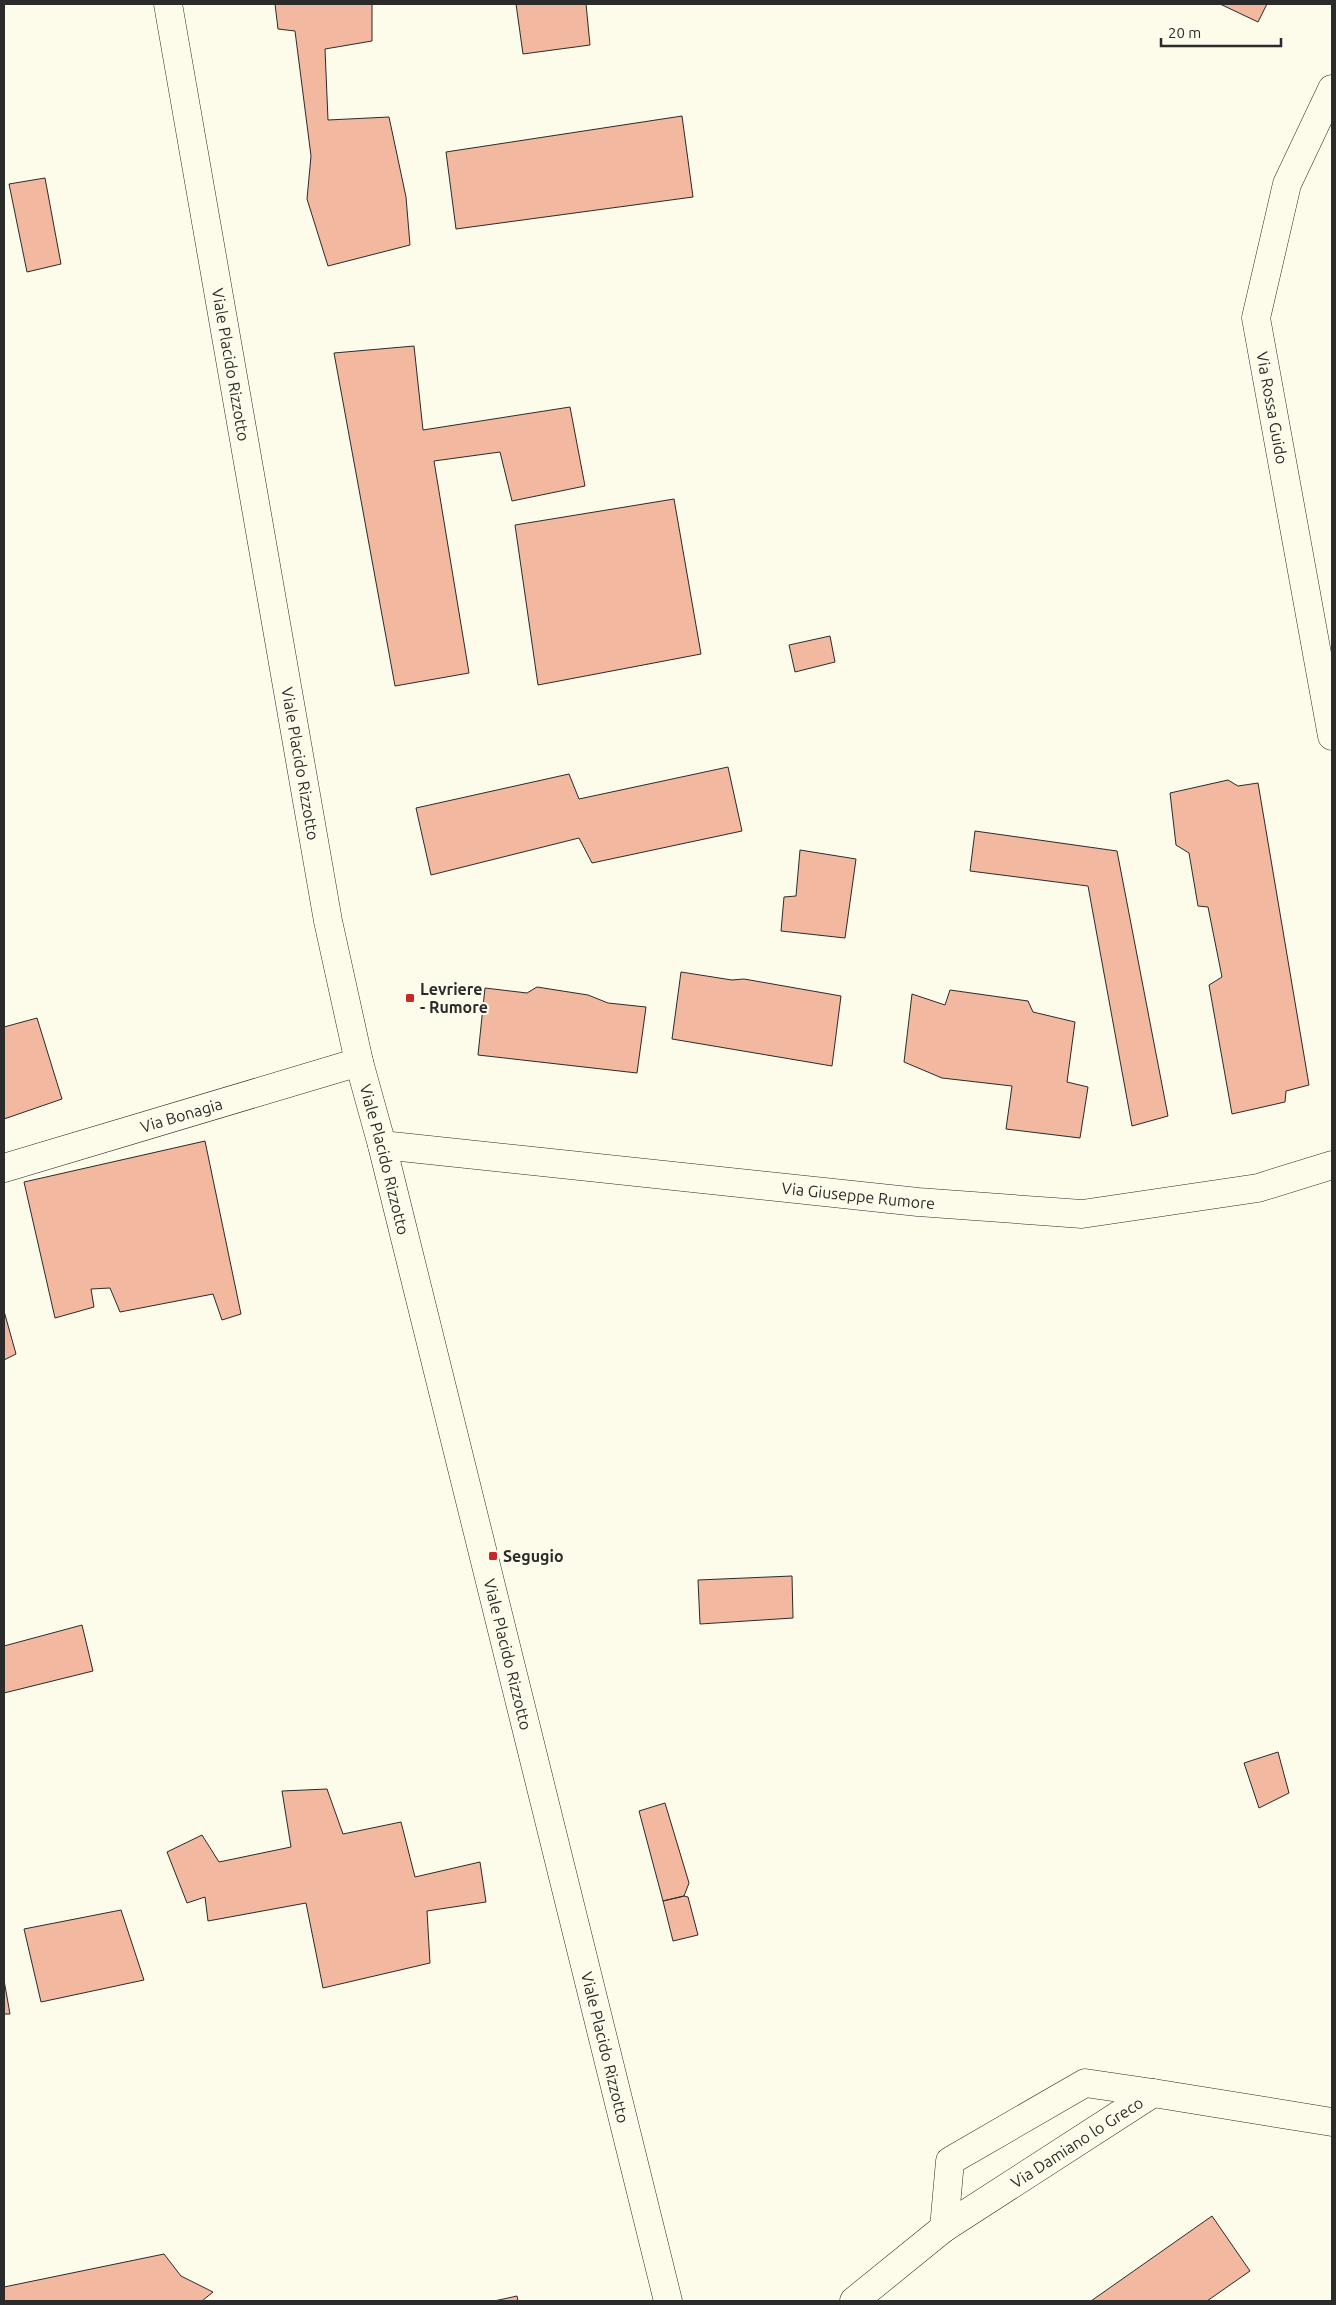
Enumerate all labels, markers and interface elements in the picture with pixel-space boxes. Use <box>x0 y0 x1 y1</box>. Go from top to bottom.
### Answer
scale bar <box>1161 15 1281 47</box>
text: 20 m <box>1168 24 1201 41</box>
street label: Viale Placido Rizzotto <box>209 287 253 443</box>
street label: Via Rossa Guido <box>1253 350 1291 466</box>
street label: Viale Placido Rizzotto <box>278 686 323 841</box>
place label: Levriere - Rumore <box>420 980 488 1016</box>
marker: Levriere - Rumore <box>404 992 416 1004</box>
street label: Viale Placido Rizzotto <box>357 1082 413 1237</box>
street label: Via Bonagia <box>138 1094 224 1136</box>
street label: Via Giuseppe Rumore <box>781 1179 936 1212</box>
place label: Segugio <box>503 1547 564 1565</box>
marker: Segugio <box>487 1550 499 1562</box>
street label: Viale Placido Rizzotto <box>481 1577 535 1732</box>
street label: Viale Placido Rizzotto <box>578 1970 633 2125</box>
street label: Via Damiano lo Greco <box>1007 2093 1146 2191</box>

